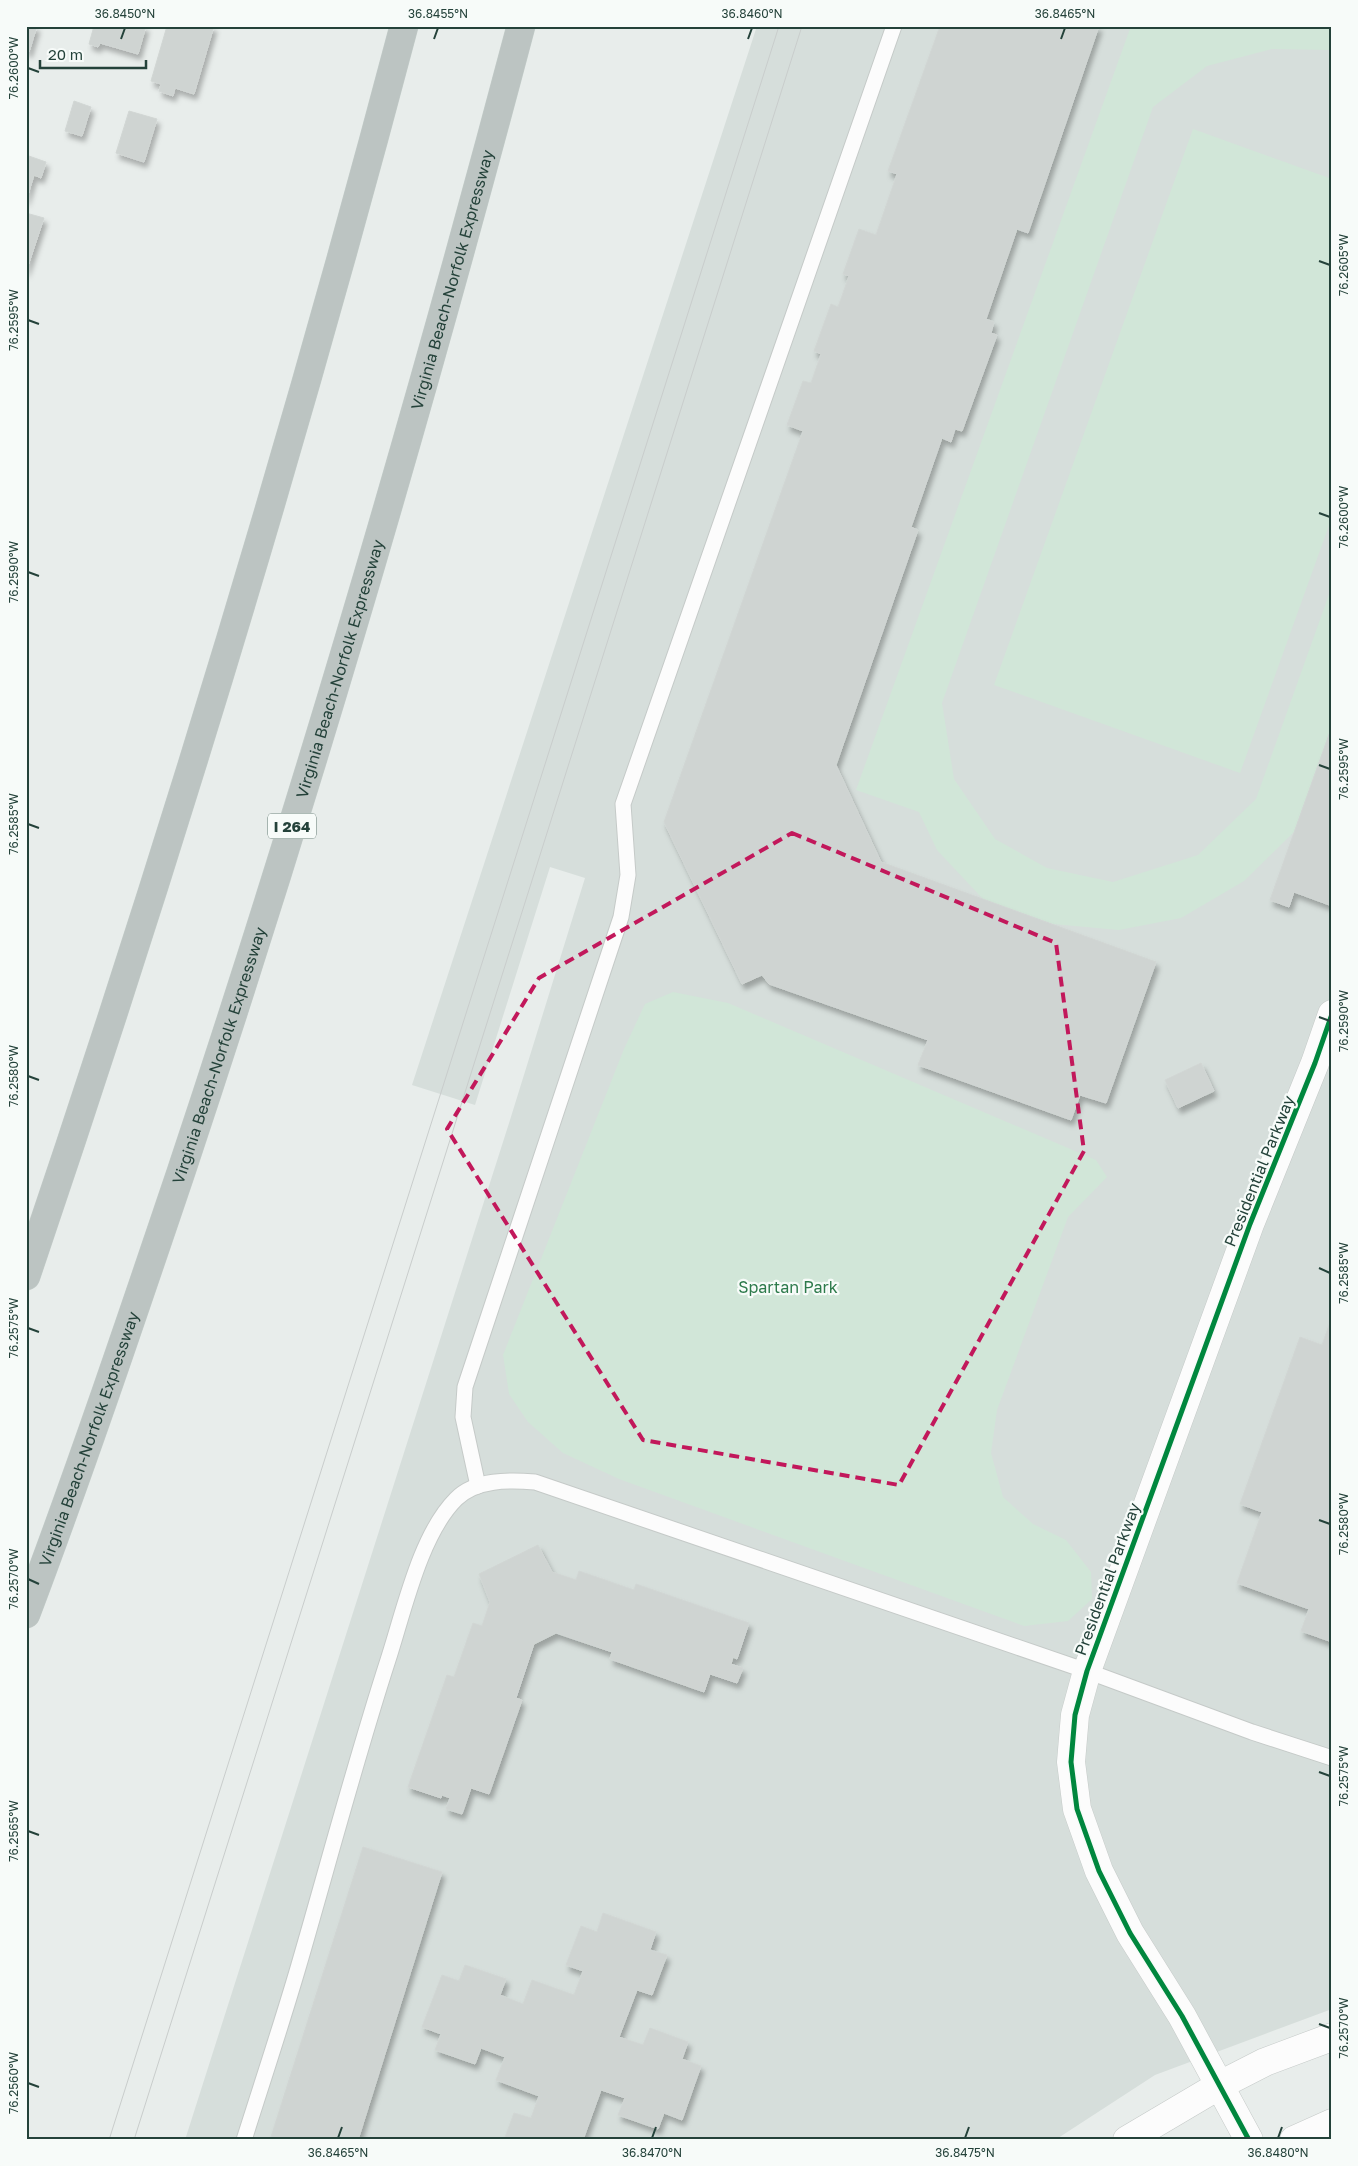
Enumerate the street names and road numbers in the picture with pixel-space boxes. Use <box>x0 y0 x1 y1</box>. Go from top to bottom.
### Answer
street label: Virginia Beach-Norfolk Expressway <box>406 147 497 412</box>
street label: Virginia Beach-Norfolk Expressway <box>291 537 388 801</box>
road number: I 264 <box>268 814 316 838</box>
street label: Virginia Beach-Norfolk Expressway <box>168 924 270 1187</box>
street label: Presidential Parkway <box>1219 1092 1299 1250</box>
street label: Virginia Beach-Norfolk Expressway <box>35 1309 143 1569</box>
street label: Presidential Parkway <box>1070 1500 1144 1658</box>

